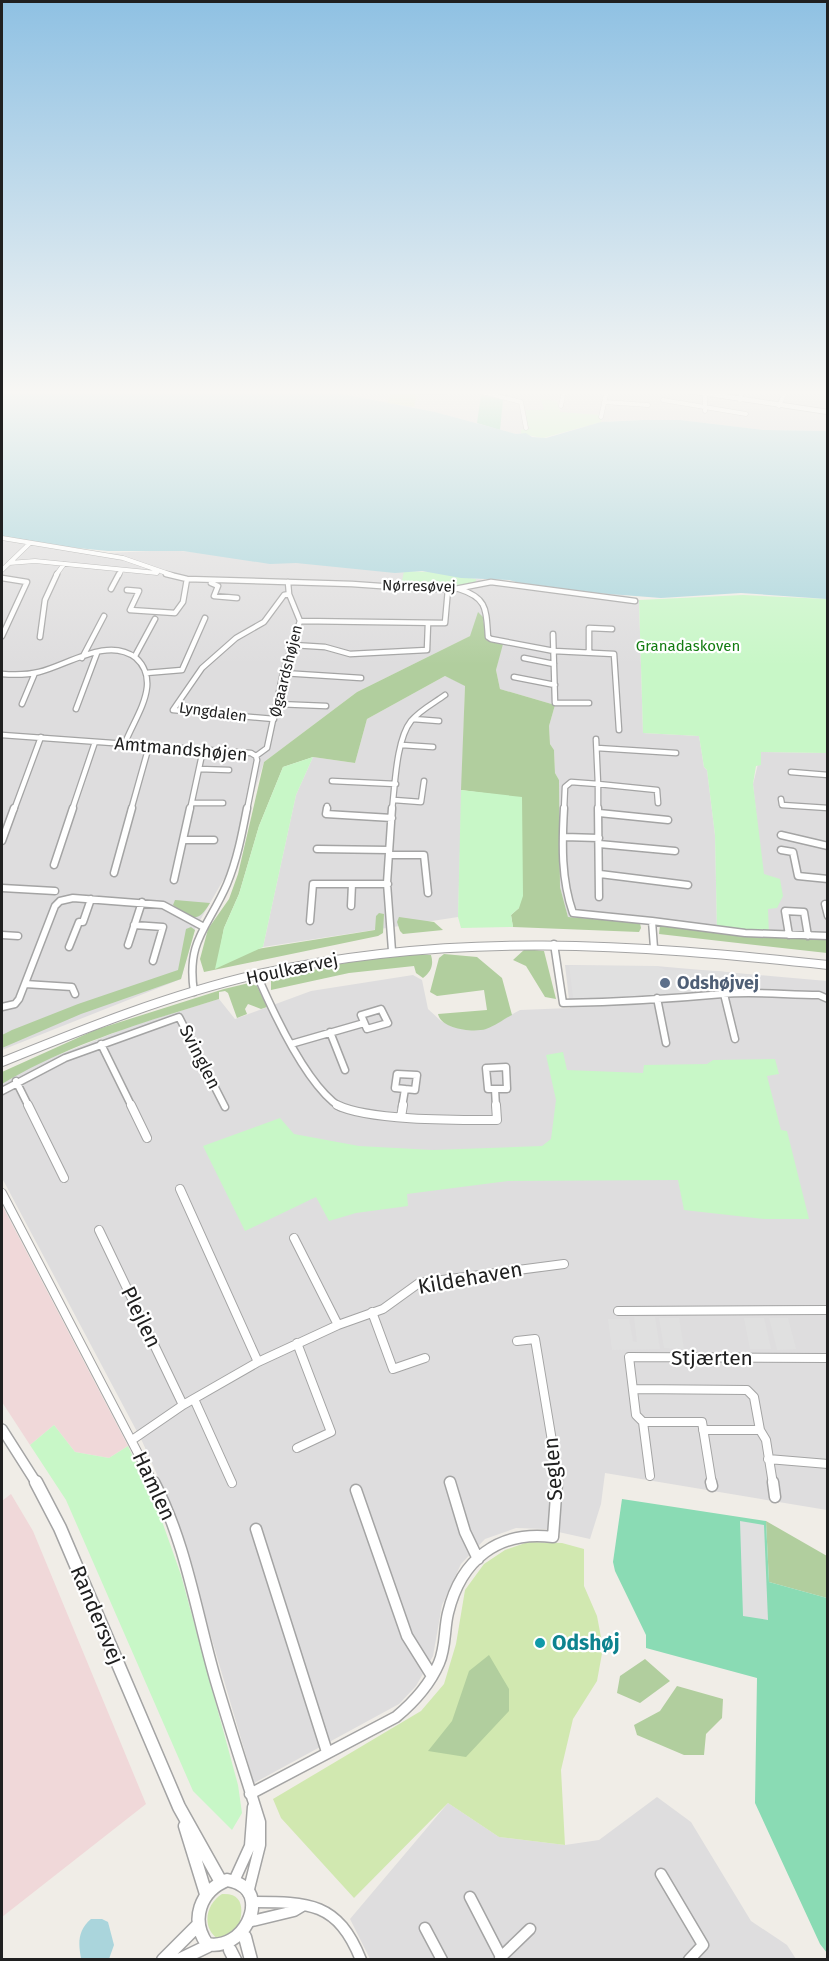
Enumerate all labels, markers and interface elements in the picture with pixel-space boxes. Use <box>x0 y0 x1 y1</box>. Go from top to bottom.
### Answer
street label: Nørresøvej <box>382 576 456 596</box>
street label: Øgaardshøjen <box>266 623 306 719</box>
park label: Granadaskoven <box>636 637 740 655</box>
street label: Lyngdalen <box>178 698 248 726</box>
street label: Amtmandshøjen <box>113 732 249 766</box>
street label: Houlkærvej <box>244 949 340 989</box>
place label: Odshøjvej <box>677 972 759 994</box>
marker: Odshøjvej <box>658 976 672 990</box>
street label: Svinglen <box>175 1021 225 1093</box>
street label: Kildehaven <box>416 1256 524 1300</box>
street label: Plejlen <box>115 1282 167 1352</box>
street label: Stjærten <box>671 1345 753 1371</box>
street label: Seglen <box>538 1436 568 1502</box>
street label: Hamlen <box>127 1447 181 1525</box>
street label: Randersvej <box>65 1562 129 1668</box>
place label: Odshøj <box>552 1630 620 1656</box>
marker: Odshøj <box>533 1636 547 1650</box>

